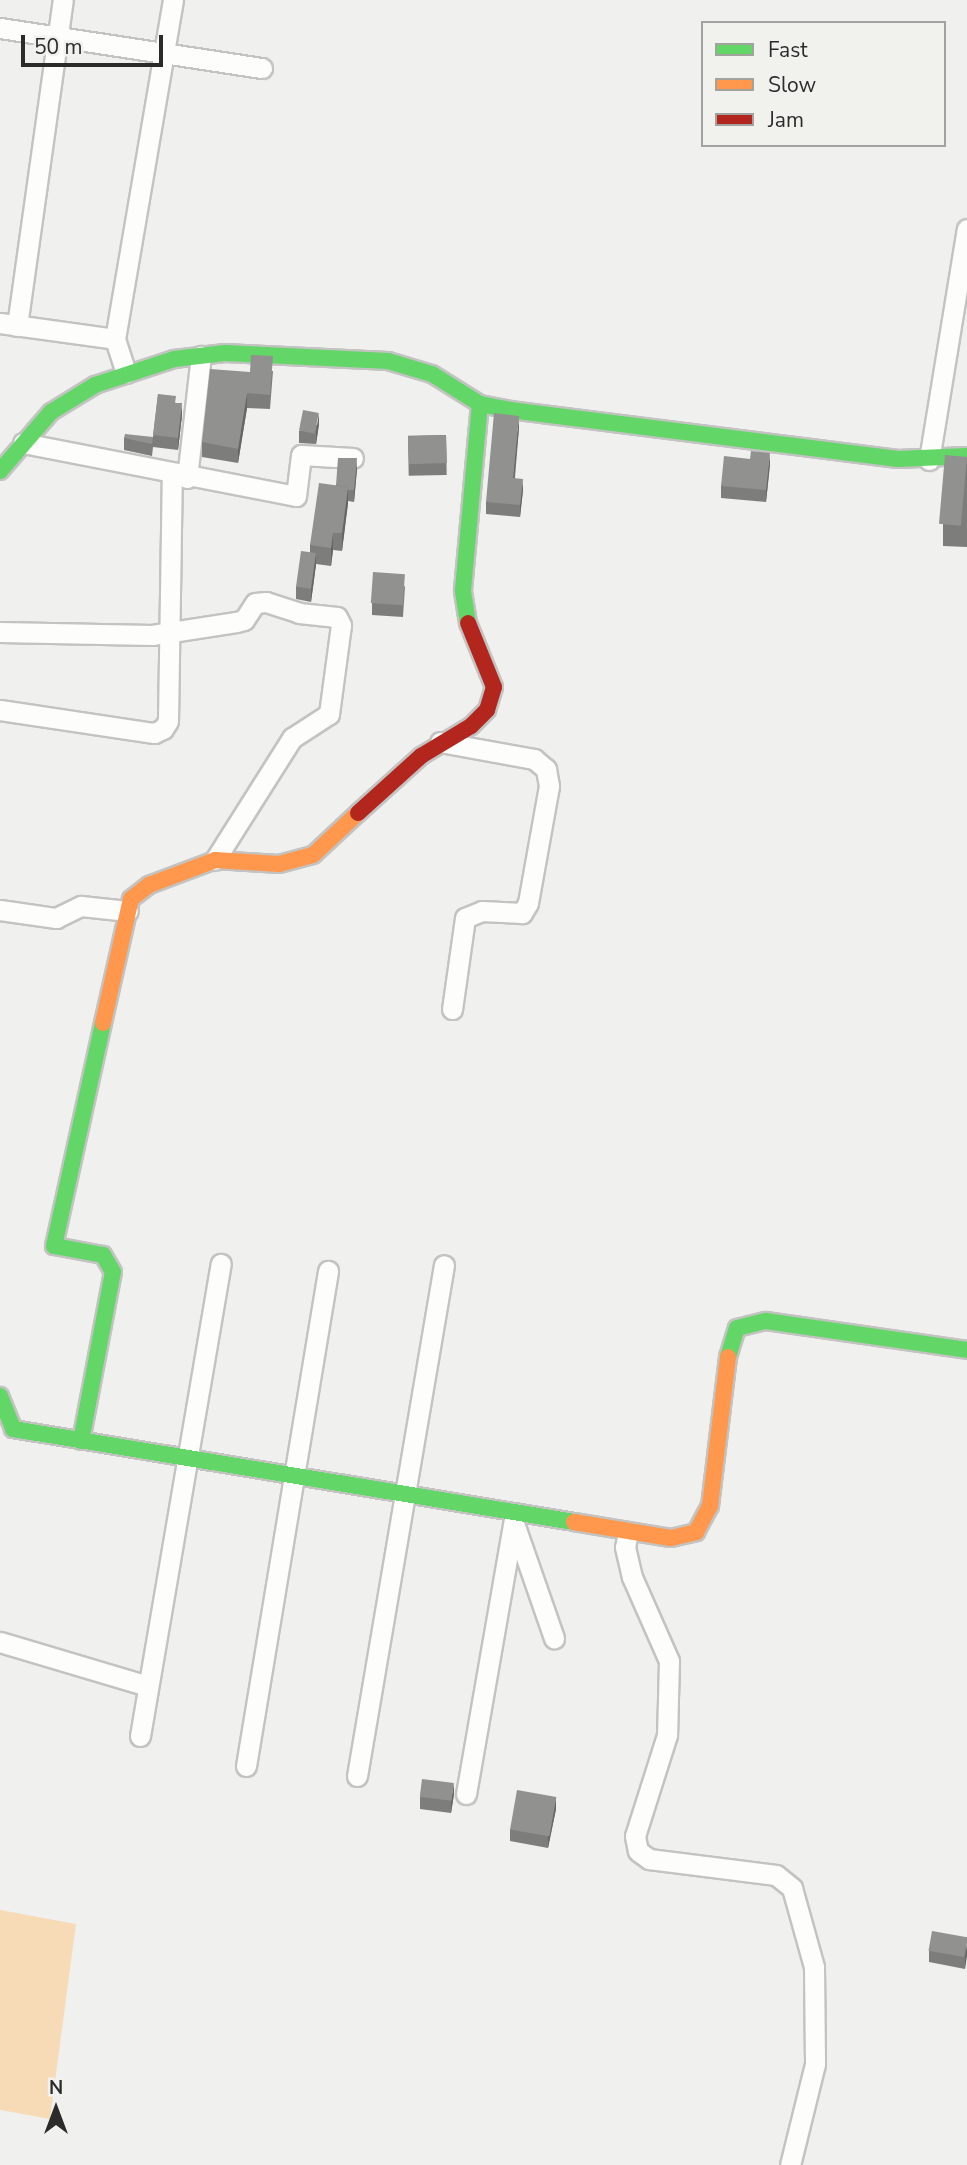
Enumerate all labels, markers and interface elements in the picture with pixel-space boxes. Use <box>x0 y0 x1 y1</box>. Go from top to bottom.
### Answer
scale bar <box>24 21 166 65</box>
legend <box>701 21 946 147</box>
text: 50 m <box>34 33 83 61</box>
text: Fast <box>768 36 808 64</box>
text: Slow <box>768 71 816 99</box>
text: Jam <box>768 106 804 134</box>
north arrow <box>21 2074 91 2144</box>
text: N <box>49 2075 63 2101</box>

